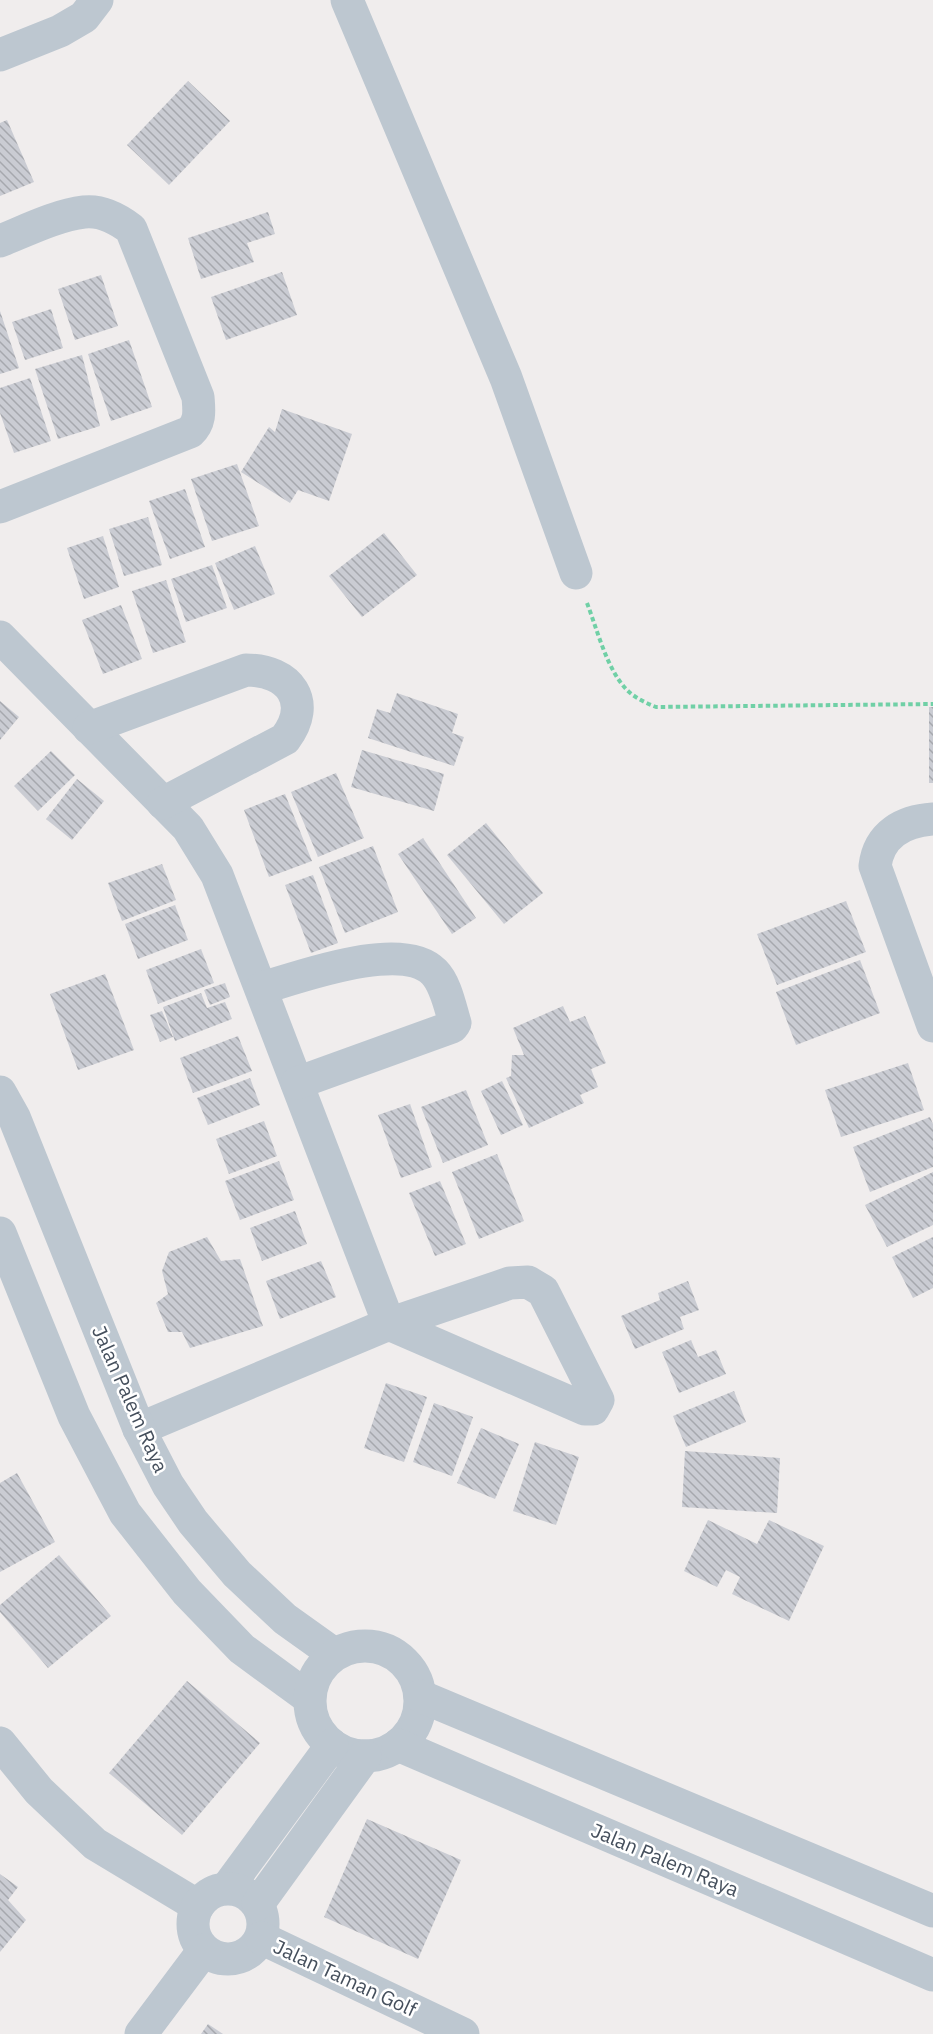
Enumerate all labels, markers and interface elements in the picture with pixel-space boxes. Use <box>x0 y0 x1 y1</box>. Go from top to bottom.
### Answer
street label: Jalan Palem Raya <box>86 1321 175 1477</box>
street label: Jalan Palem Raya <box>587 1816 743 1903</box>
street label: Jalan Taman Golf <box>269 1933 422 2023</box>

